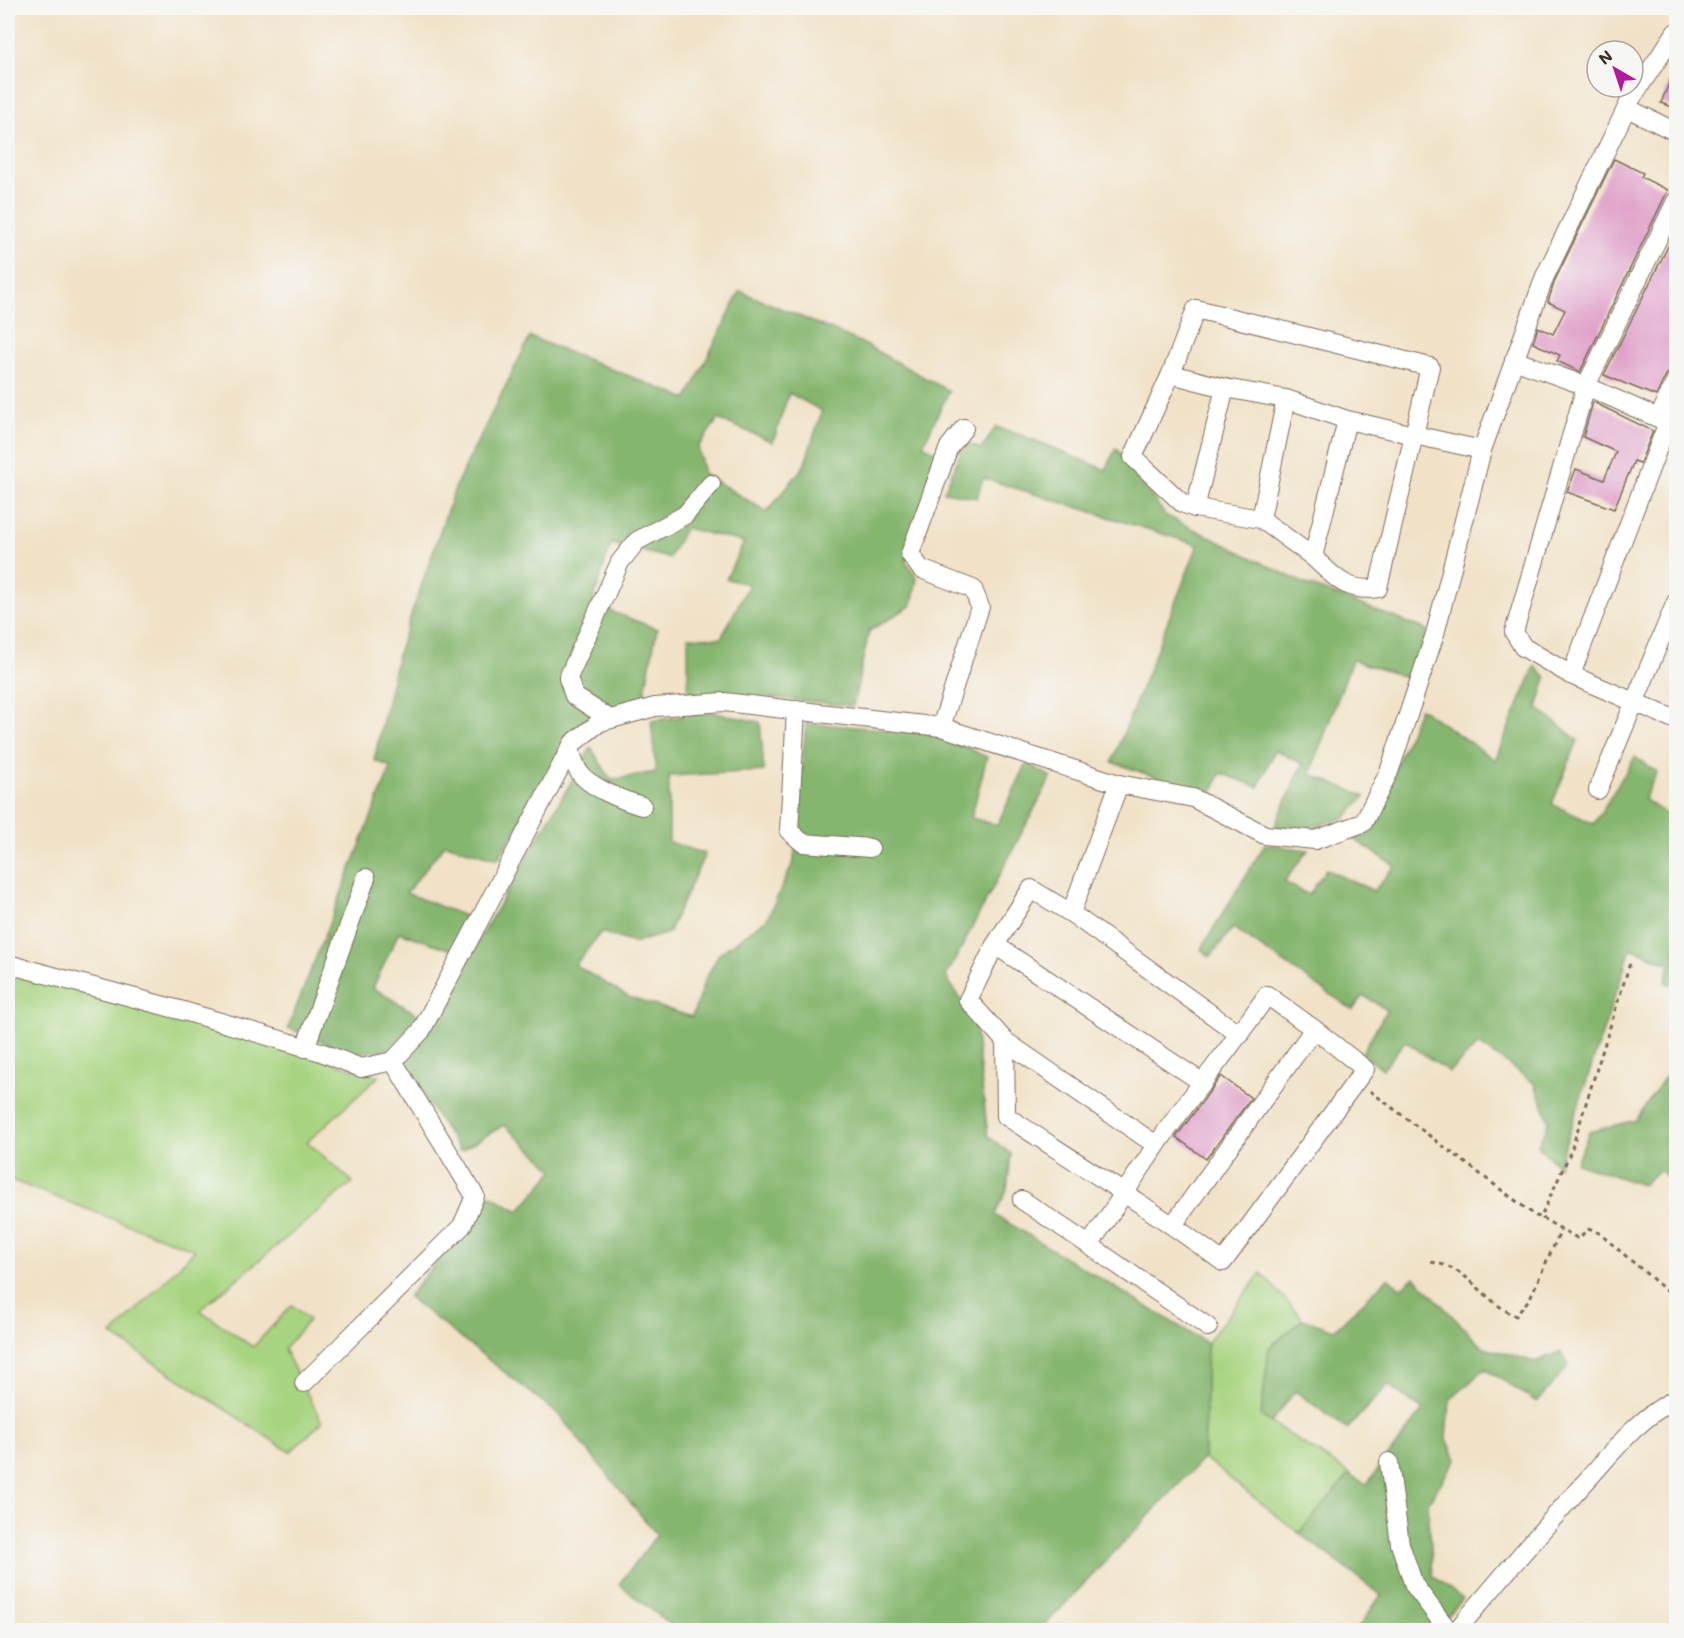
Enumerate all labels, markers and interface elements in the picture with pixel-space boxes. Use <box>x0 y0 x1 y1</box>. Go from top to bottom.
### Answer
north arrow <box>1585 39 1645 99</box>
text: N <box>1594 45 1617 69</box>

